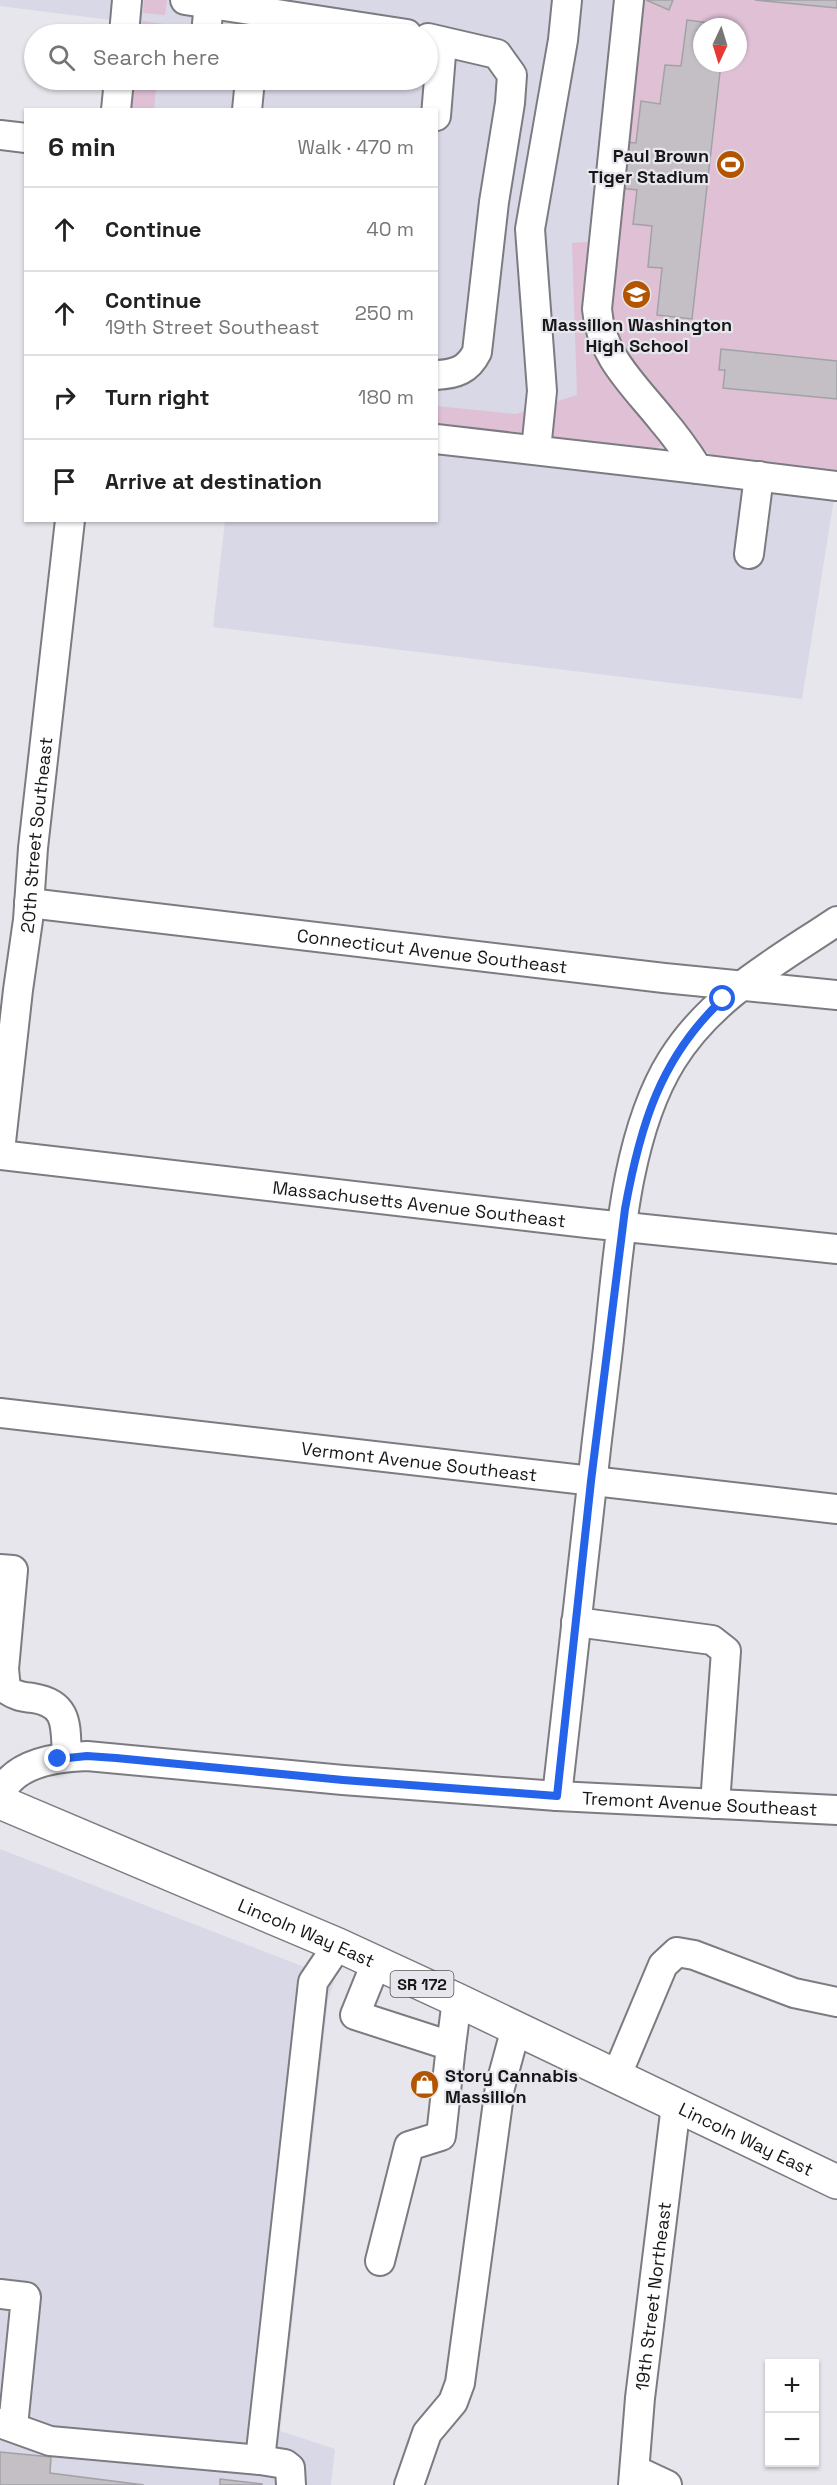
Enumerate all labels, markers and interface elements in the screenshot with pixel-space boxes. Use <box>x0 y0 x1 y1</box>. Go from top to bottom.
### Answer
north arrow <box>693 18 747 72</box>
search box <box>24 24 438 90</box>
icon: search <box>45 41 78 74</box>
text: Search here <box>93 43 220 71</box>
text: 6 min <box>48 130 116 164</box>
text: Walk · 470 m <box>297 134 414 160</box>
place label: Paul Brown Tiger Stadium <box>588 144 709 188</box>
sports icon: Paul Brown Tiger Stadium <box>714 149 746 181</box>
icon: ahead <box>48 213 81 246</box>
text: Continue <box>105 215 201 243</box>
text: 40 m <box>366 216 414 242</box>
school or university icon: Massillon Washington High School <box>621 279 653 311</box>
text: Continue <box>105 286 201 314</box>
icon: ahead <box>48 297 81 330</box>
text: 250 m <box>355 300 414 326</box>
place label: Massillon Washington High School <box>542 313 732 357</box>
text: 19th Street Southeast <box>105 314 320 340</box>
icon: right <box>48 381 81 414</box>
text: Turn right <box>105 383 210 411</box>
text: 180 m <box>358 384 414 410</box>
icon: arrive <box>48 465 81 498</box>
text: Arrive at destination <box>105 467 322 495</box>
street label: 20th Street Southeast <box>15 736 57 935</box>
street label: Connecticut Avenue Southeast <box>296 923 569 978</box>
route start <box>709 985 735 1011</box>
street label: Massachusetts Avenue Southeast <box>271 1175 567 1232</box>
street label: Vermont Avenue Southeast <box>300 1436 538 1486</box>
route end <box>44 1745 70 1771</box>
street label: Tremont Avenue Southeast <box>581 1786 818 1821</box>
street label: Lincoln Way East <box>235 1893 378 1972</box>
road number: SR 172 <box>390 1971 454 1997</box>
place label: Story Cannabis Massillon <box>445 2064 578 2108</box>
shop icon: Story Cannabis Massillon <box>408 2069 440 2101</box>
street label: Lincoln Way East <box>675 2097 817 2181</box>
street label: 19th Street Northeast <box>630 2200 676 2392</box>
map controls <box>765 2359 819 2467</box>
button: + <box>765 2359 819 2413</box>
button: − <box>765 2413 819 2467</box>

